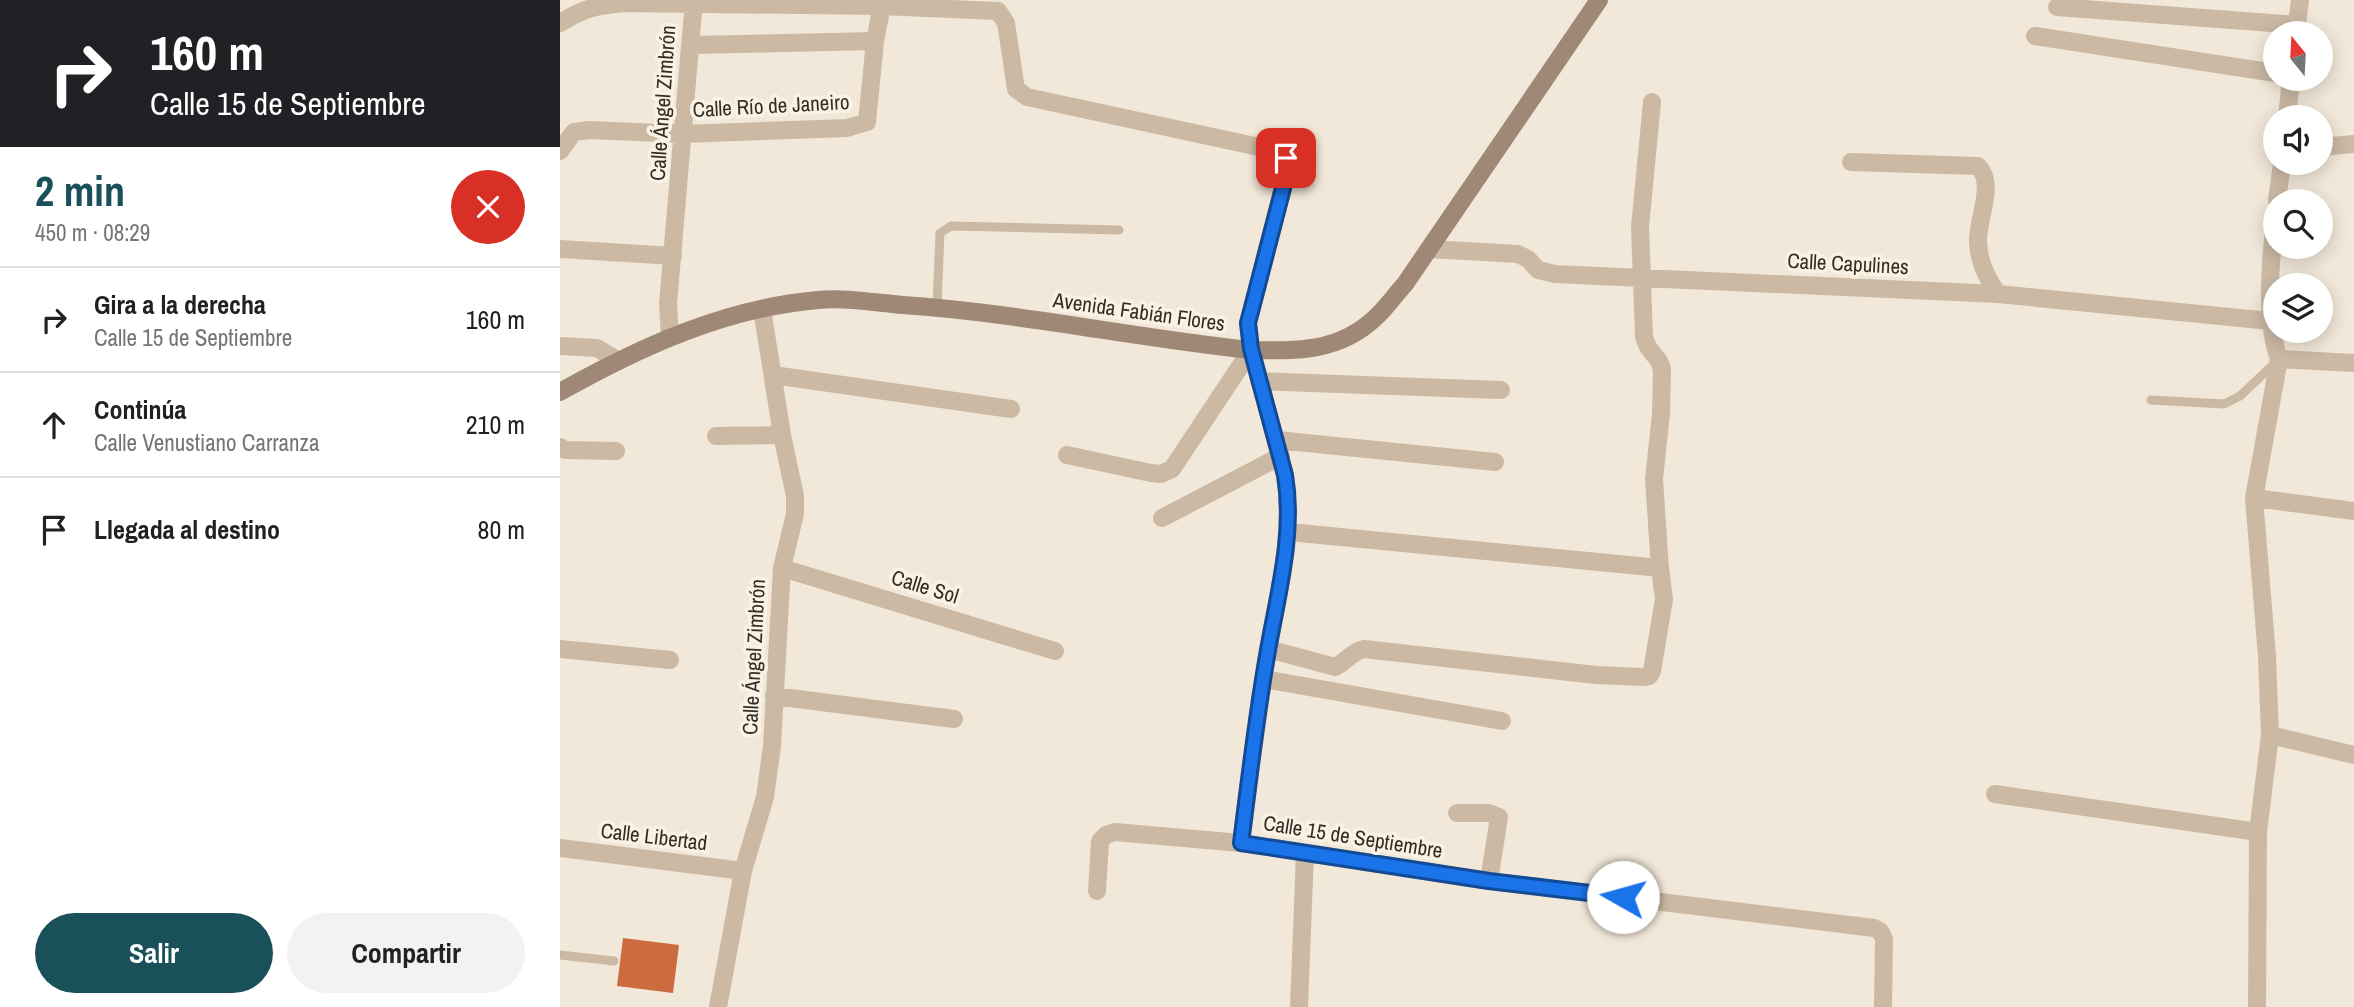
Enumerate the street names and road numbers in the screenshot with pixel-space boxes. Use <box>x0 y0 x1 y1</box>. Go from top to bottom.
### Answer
street label: Calle Ángel Zimbrón <box>643 24 682 182</box>
street label: Calle Río de Janeiro <box>692 87 850 124</box>
street label: Calle Capulines <box>1787 246 1909 281</box>
street label: Avenida Fabián Flores <box>1050 285 1227 338</box>
street label: Calle Sol <box>888 563 962 610</box>
street label: Calle Ángel Zimbrón <box>735 578 772 736</box>
street label: Calle 15 de Septiembre <box>1261 808 1445 865</box>
street label: Calle Libertad <box>599 816 709 857</box>

